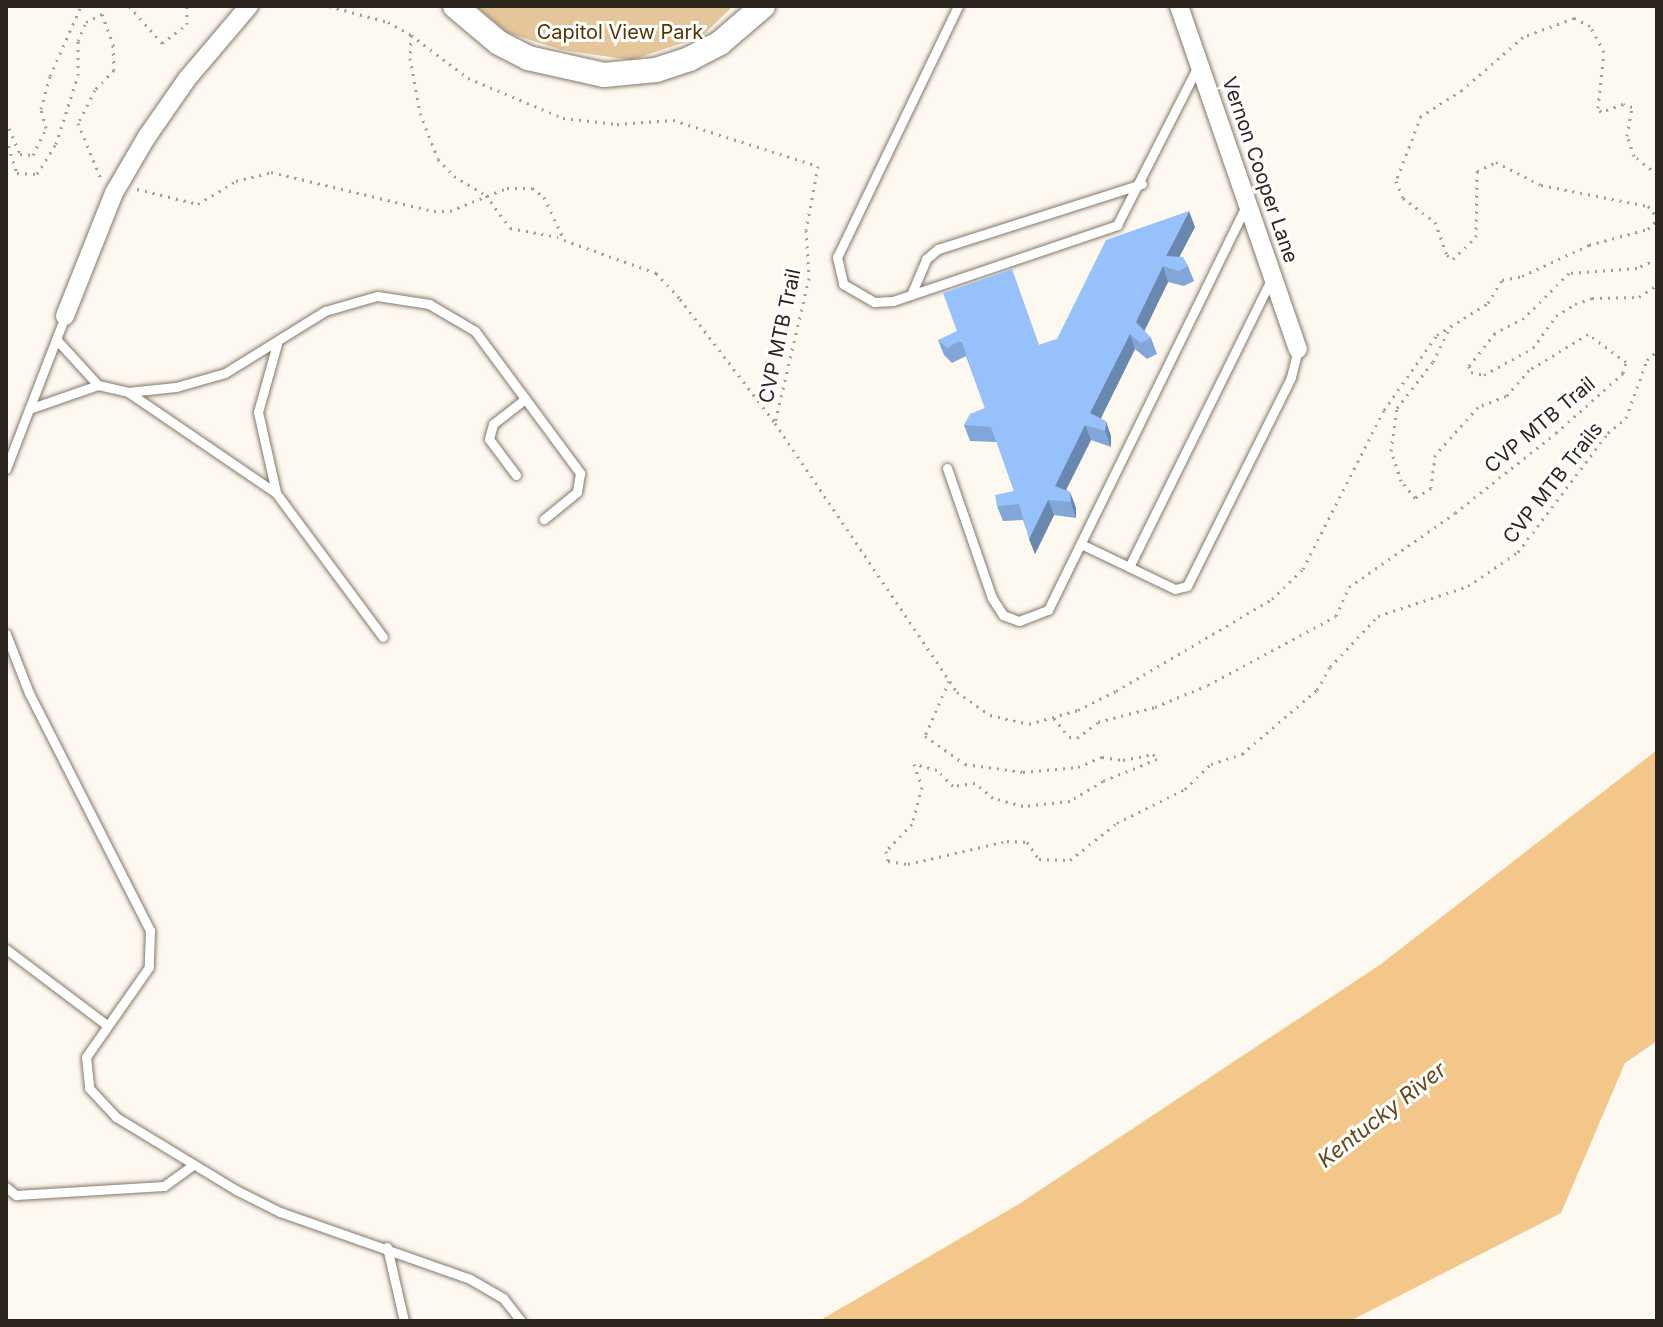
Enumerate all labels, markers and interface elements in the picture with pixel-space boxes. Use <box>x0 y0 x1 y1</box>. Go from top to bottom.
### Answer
park label: Capitol View Park <box>537 20 703 44</box>
street label: Vernon Cooper Lane <box>1217 74 1303 266</box>
street label: CVP MTB Trail <box>754 267 806 405</box>
street label: CVP MTB Trail <box>1480 372 1600 478</box>
street label: CVP MTB Trails <box>1498 418 1608 548</box>
water label: Kentucky River <box>1313 1057 1451 1173</box>

